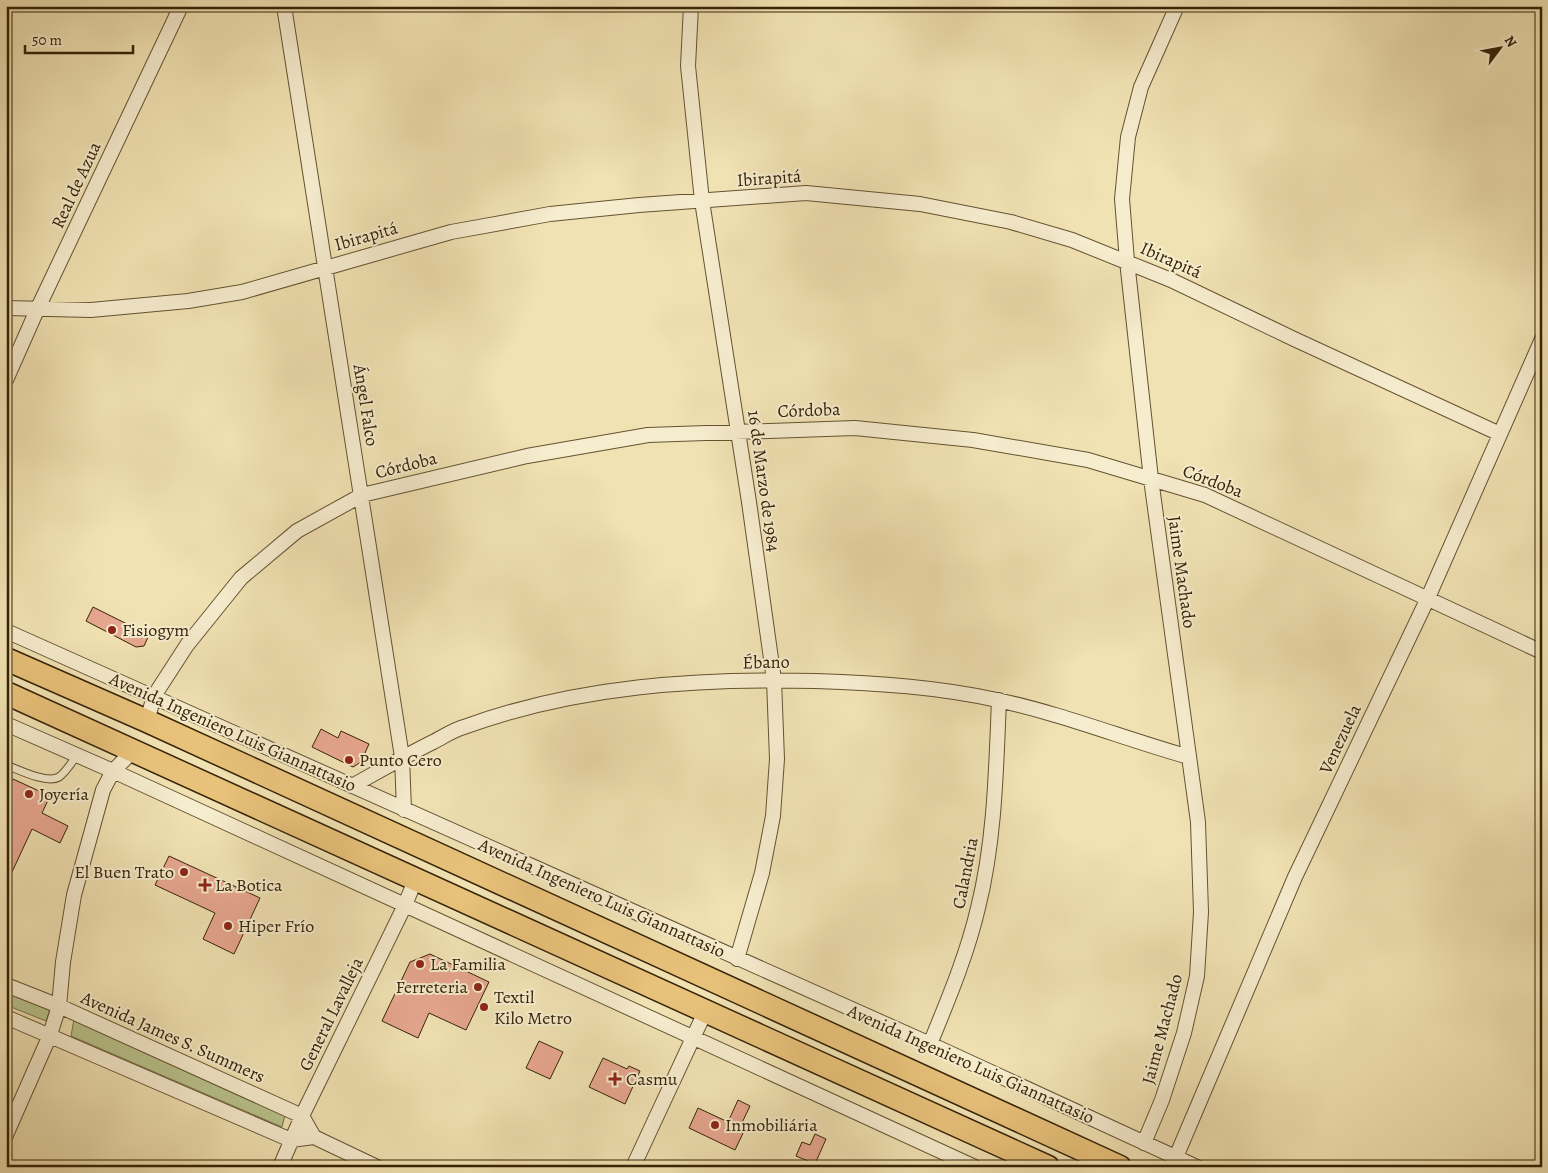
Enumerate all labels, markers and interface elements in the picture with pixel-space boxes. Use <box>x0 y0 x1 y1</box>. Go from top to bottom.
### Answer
scale bar <box>25 22 132 54</box>
north arrow <box>1476 22 1526 72</box>
text: 50 m <box>32 30 62 50</box>
text: N <box>1500 32 1521 51</box>
street label: Real de Azua <box>45 137 107 232</box>
street label: Ibirapitá <box>736 164 803 192</box>
street label: Ibirapitá <box>332 215 401 256</box>
street label: Ibirapitá <box>1137 236 1206 284</box>
street label: Ángel Falco <box>348 361 384 448</box>
street label: Córdoba <box>777 397 841 423</box>
street label: 16 de Marzo de 1984 <box>742 409 786 553</box>
street label: Córdoba <box>373 446 440 484</box>
street label: Córdoba <box>1179 459 1247 504</box>
street label: Jaime Machado <box>1162 514 1202 630</box>
place label: Fisiogym <box>122 618 189 642</box>
marker: Fisiogym <box>106 624 118 636</box>
street label: Ébano <box>742 650 790 674</box>
street label: Avenida Ingeniero Luis Giannattasio <box>105 666 360 797</box>
street label: Venezuela <box>1313 700 1367 779</box>
place label: Punto Cero <box>359 748 442 772</box>
marker: Punto Cero <box>343 754 355 766</box>
place label: Joyería <box>39 782 90 806</box>
marker: Joyería <box>23 788 35 800</box>
street label: Avenida Ingeniero Luis Giannattasio <box>474 832 729 963</box>
street label: Calandria <box>946 835 984 911</box>
place label: El Buen Trato <box>74 860 174 884</box>
marker: El Buen Trato <box>178 866 190 878</box>
place label: La Botica <box>215 873 283 897</box>
marker: La Botica <box>199 879 211 891</box>
place label: Hiper Frío <box>238 914 314 938</box>
marker: Hiper Frío <box>222 920 234 932</box>
place label: La Familia <box>430 952 506 976</box>
street label: General Lavalleja <box>293 953 369 1075</box>
marker: La Familia <box>414 958 426 970</box>
street label: Jaime Machado <box>1136 971 1188 1087</box>
place label: Ferreteria <box>395 975 469 999</box>
marker: Ferreteria <box>472 981 484 993</box>
street label: Avenida James S. Summers <box>76 985 269 1088</box>
place label: Textil Kilo Metro <box>494 985 572 1030</box>
street label: Avenida Ingeniero Luis Giannattasio <box>843 998 1098 1129</box>
marker: Textil Kilo Metro <box>478 1001 490 1013</box>
place label: Casmu <box>626 1067 678 1091</box>
marker: Casmu <box>608 1072 622 1086</box>
place label: Inmobiliária <box>725 1113 818 1137</box>
marker: Inmobiliária <box>709 1119 721 1131</box>

